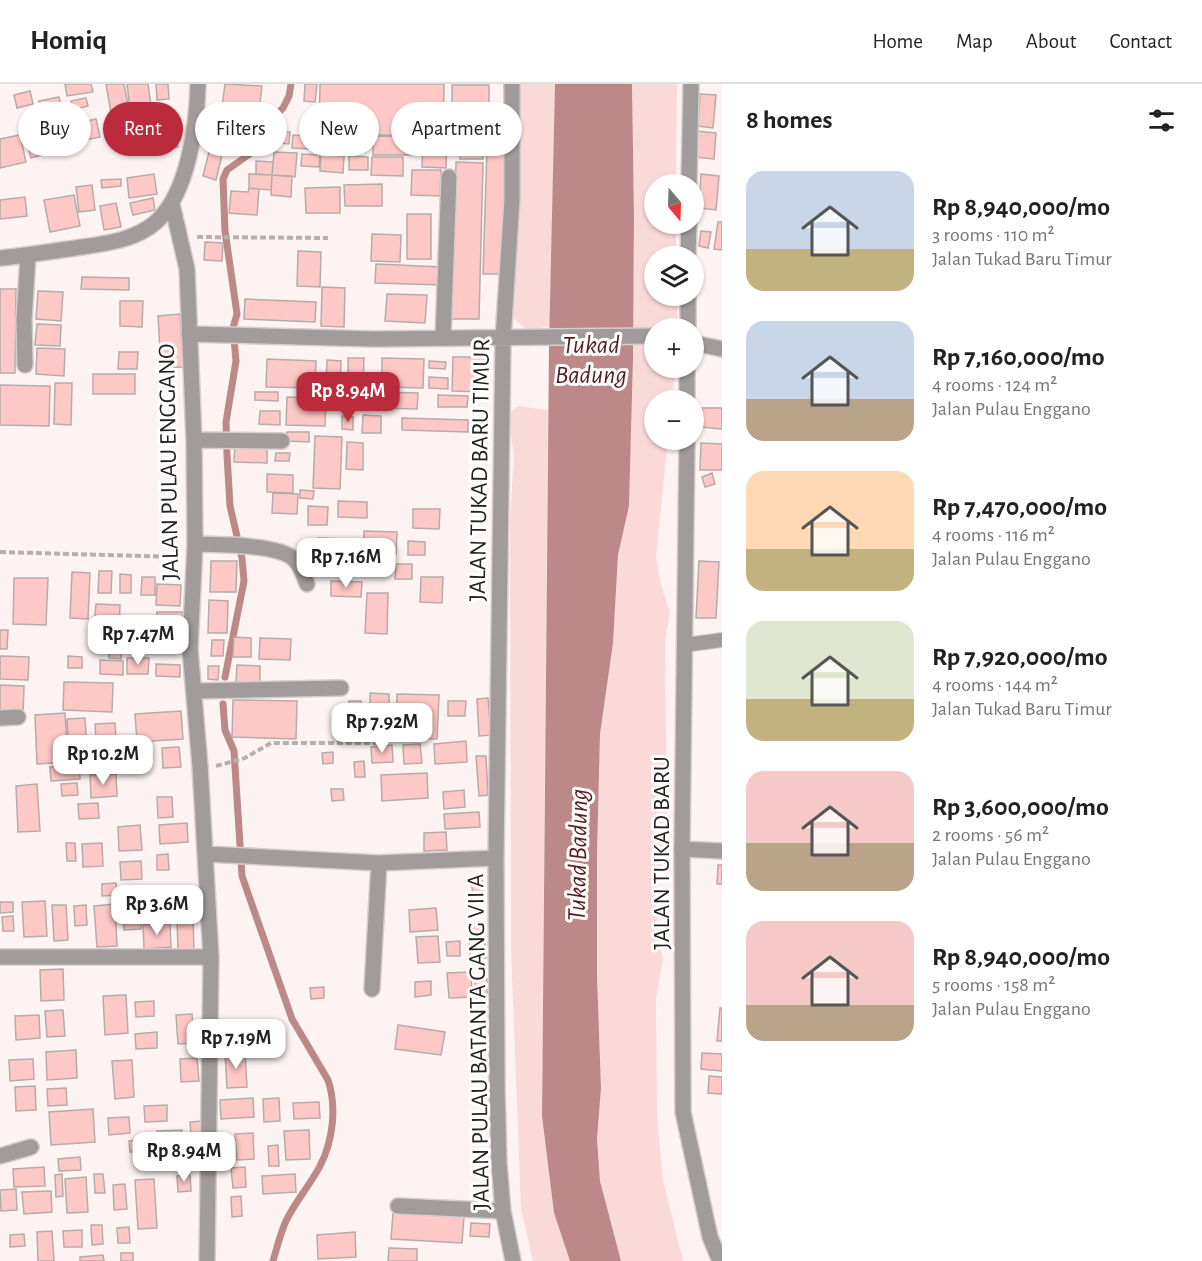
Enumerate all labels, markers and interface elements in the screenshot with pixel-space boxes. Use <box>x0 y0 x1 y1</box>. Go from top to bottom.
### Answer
text: Homiq <box>30 27 107 55</box>
text: Home <box>872 31 923 52</box>
text: Map <box>956 31 993 52</box>
text: About <box>1026 31 1076 52</box>
text: Contact <box>1109 31 1172 52</box>
chip: Buy <box>18 102 91 156</box>
chip: Rent <box>103 102 183 156</box>
chip: Filters <box>195 102 287 156</box>
chip: New <box>299 102 379 156</box>
chip: Apartment <box>391 102 522 156</box>
icon: filters <box>1145 104 1178 137</box>
text: 8 homes <box>746 107 833 133</box>
north arrow <box>644 174 704 234</box>
map controls <box>644 174 704 450</box>
text: Rp 8,940,000/mo <box>932 194 1110 220</box>
icon: home <box>794 195 866 267</box>
text: 3 rooms · 110 m² <box>932 225 1055 245</box>
button: layers <box>644 246 704 306</box>
text: Jalan Tukad Baru Timur <box>932 249 1112 269</box>
button: + <box>644 318 704 378</box>
water label: Tukad Badung <box>555 332 627 388</box>
street label: JALAN TUKAD BARU TIMUR <box>466 338 494 602</box>
street label: JALAN PULAU ENGGANO <box>155 343 183 581</box>
text: Rp 7,160,000/mo <box>932 344 1105 370</box>
icon: home <box>794 345 866 417</box>
pin: Rp 8.94M <box>286 372 410 423</box>
text: 4 rooms · 124 m² <box>932 375 1057 395</box>
text: Rp 8.94M <box>311 381 385 401</box>
button: − <box>644 390 704 450</box>
text: Jalan Pulau Enggano <box>932 399 1091 419</box>
text: Rp 7,470,000/mo <box>932 494 1107 520</box>
icon: home <box>794 495 866 567</box>
text: 4 rooms · 116 m² <box>932 525 1055 545</box>
pin: Rp 7.16M <box>284 538 408 589</box>
text: Rp 7.16M <box>311 547 381 567</box>
text: Jalan Pulau Enggano <box>932 549 1091 569</box>
pin: Rp 7.47M <box>76 615 200 666</box>
text: Rp 7.47M <box>102 624 174 644</box>
text: Rp 7,920,000/mo <box>932 644 1108 670</box>
icon: home <box>794 645 866 717</box>
text: 4 rooms · 144 m² <box>932 675 1058 695</box>
text: Jalan Tukad Baru Timur <box>932 699 1112 719</box>
pin: Rp 7.92M <box>320 703 444 754</box>
text: Rp 7.92M <box>345 712 419 732</box>
pin: Rp 10.2M <box>41 735 165 786</box>
text: Rp 10.2M <box>67 744 139 764</box>
street label: JALAN TUKAD BARU <box>650 756 674 950</box>
water label: Tukad Badung <box>564 788 592 922</box>
text: Rp 3,600,000/mo <box>932 794 1109 820</box>
icon: home <box>794 795 866 867</box>
text: 2 rooms · 56 m² <box>932 825 1049 845</box>
text: Jalan Pulau Enggano <box>932 849 1091 869</box>
street label: JALAN PULAU BATANTA GANG VII A <box>464 873 494 1210</box>
pin: Rp 3.6M <box>102 885 212 936</box>
text: Rp 3.6M <box>125 894 189 914</box>
text: Rp 8,940,000/mo <box>932 944 1110 970</box>
icon: home <box>794 945 866 1017</box>
text: 5 rooms · 158 m² <box>932 975 1055 995</box>
text: Jalan Pulau Enggano <box>932 999 1091 1019</box>
pin: Rp 7.19M <box>174 1019 298 1070</box>
text: Rp 7.19M <box>201 1028 271 1048</box>
pin: Rp 8.94M <box>122 1132 246 1183</box>
text: Rp 8.94M <box>147 1141 221 1161</box>

